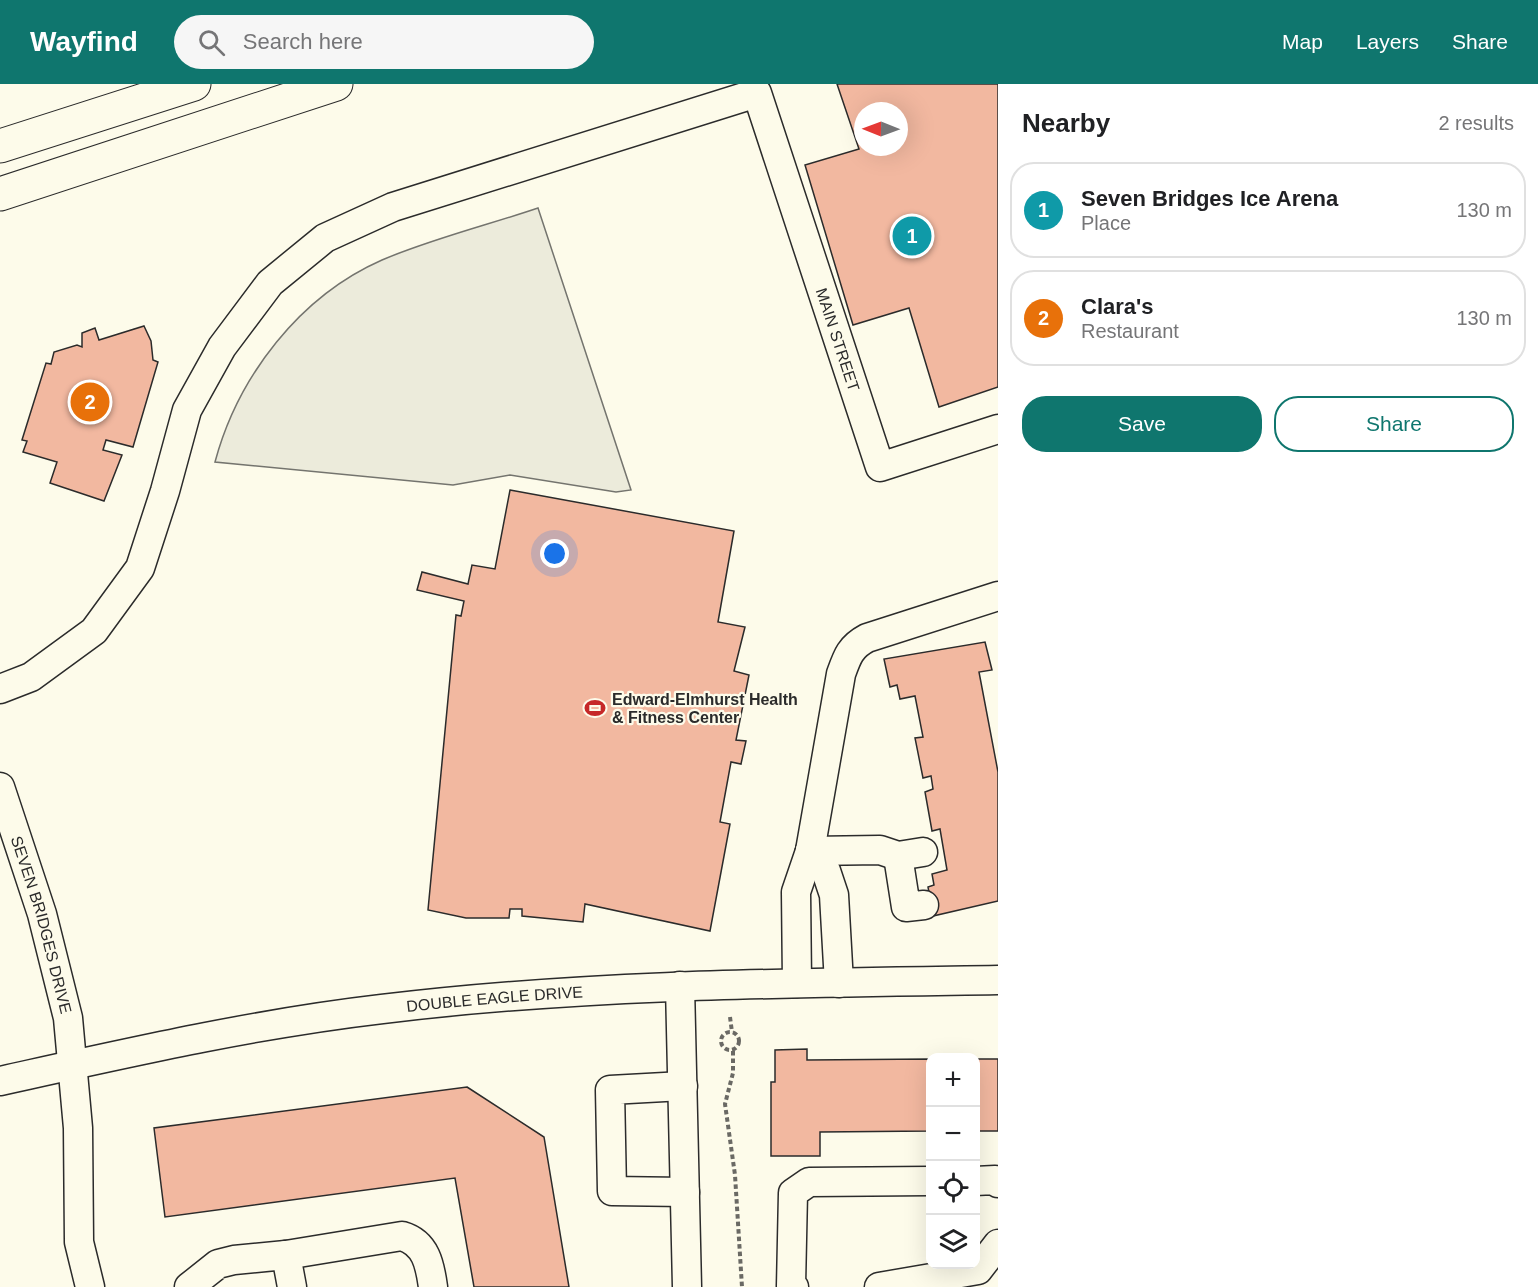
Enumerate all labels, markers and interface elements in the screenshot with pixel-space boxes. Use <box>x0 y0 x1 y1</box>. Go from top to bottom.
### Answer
search box <box>174 15 594 69</box>
text: Wayfind <box>30 26 138 57</box>
icon: search <box>195 26 228 59</box>
text: Search here <box>243 29 363 54</box>
text: Map <box>1282 30 1323 53</box>
text: Layers <box>1356 30 1419 53</box>
text: Share <box>1452 30 1508 53</box>
north arrow <box>854 102 908 156</box>
text: Nearby <box>1022 108 1110 138</box>
text: 2 results <box>1438 112 1514 134</box>
text: Seven Bridges Ice Arena <box>1081 186 1338 211</box>
text: 1 <box>1038 199 1049 221</box>
text: 130 m <box>1456 199 1512 221</box>
text: Place <box>1081 212 1131 234</box>
pin: 1 <box>892 214 932 258</box>
street label: MAIN STREET <box>813 286 863 394</box>
text: Clara's <box>1081 294 1154 319</box>
text: 2 <box>1038 307 1049 329</box>
text: 130 m <box>1456 307 1512 329</box>
text: Restaurant <box>1081 320 1179 342</box>
pin: 2 <box>70 380 110 424</box>
button: Save <box>1022 396 1262 452</box>
button: Share <box>1274 396 1514 452</box>
your location <box>540 539 569 568</box>
place label: Edward-Elmhurst Health & Fitness Center <box>612 691 798 726</box>
sports icon: Edward-Elmhurst Health & Fitness Center <box>583 696 607 720</box>
street label: SEVEN BRIDGES DRIVE <box>8 834 75 1015</box>
street label: DOUBLE EAGLE DRIVE <box>406 983 583 1015</box>
map controls <box>926 1053 980 1269</box>
button: + <box>926 1053 980 1107</box>
button: − <box>926 1107 980 1161</box>
button: locate <box>926 1161 980 1215</box>
button: layers <box>926 1215 980 1269</box>

